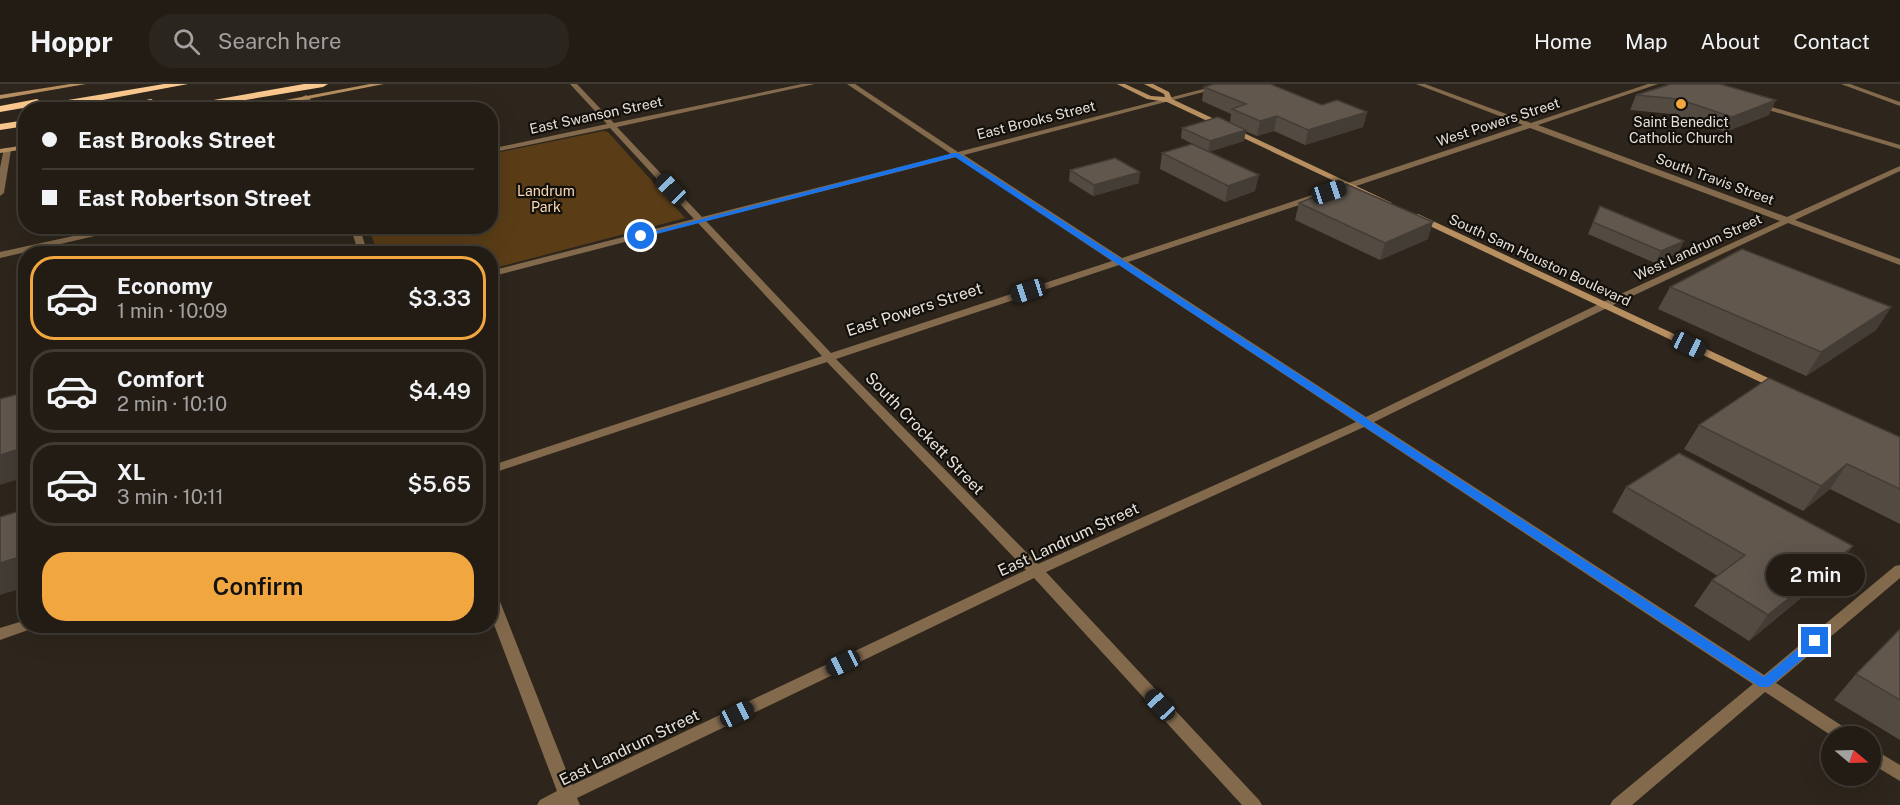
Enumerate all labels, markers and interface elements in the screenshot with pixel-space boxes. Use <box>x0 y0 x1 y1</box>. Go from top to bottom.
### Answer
search box <box>149 14 569 68</box>
text: Hoppr <box>30 25 113 58</box>
icon: search <box>170 25 203 58</box>
text: Search here <box>218 28 341 54</box>
text: Home <box>1534 29 1592 54</box>
text: Map <box>1625 29 1668 54</box>
text: About <box>1701 29 1760 54</box>
text: Contact <box>1793 29 1870 54</box>
street label: East Swanson Street <box>528 93 664 137</box>
street label: West Powers Street <box>1434 95 1562 149</box>
marker: Saint Benedict Catholic Church <box>1674 97 1688 111</box>
street label: East Brooks Street <box>975 98 1097 142</box>
place label: Saint Benedict Catholic Church <box>1629 114 1733 146</box>
text: East Brooks Street <box>78 127 275 153</box>
street label: South Travis Street <box>1654 150 1776 208</box>
car <box>652 170 690 208</box>
car <box>1309 178 1349 206</box>
park label: Landrum Park <box>517 183 575 215</box>
text: East Robertson Street <box>78 185 311 211</box>
street label: West Landrum Street <box>1632 210 1764 284</box>
street label: South Sam Houston Boulevard <box>1447 211 1633 309</box>
route start <box>627 222 654 249</box>
icon: car <box>45 271 99 325</box>
text: Economy <box>117 273 213 299</box>
car <box>1008 277 1048 305</box>
street label: East Powers Street <box>844 279 985 340</box>
text: $3.33 <box>408 285 471 311</box>
text: 1 min · 10:09 <box>117 299 228 323</box>
car <box>1669 329 1709 361</box>
icon: car <box>45 364 99 418</box>
text: Comfort <box>117 366 204 392</box>
street label: South Crockett Street <box>861 368 988 498</box>
text: $4.49 <box>408 378 471 404</box>
text: 2 min · 10:10 <box>117 392 227 416</box>
icon: car <box>45 457 99 511</box>
text: XL <box>117 459 145 485</box>
text: $5.65 <box>408 471 471 497</box>
text: 3 min · 10:11 <box>117 485 224 509</box>
street label: East Landrum Street <box>995 498 1142 580</box>
button: Confirm <box>42 552 474 621</box>
callout: 2 min <box>1766 554 1864 596</box>
text: 2 min <box>1790 563 1841 587</box>
route end <box>1801 627 1828 654</box>
car <box>823 647 863 679</box>
car <box>1141 686 1179 724</box>
car <box>717 698 757 730</box>
street label: East Landrum Street <box>556 705 702 790</box>
north arrow <box>1821 726 1881 786</box>
map controls <box>1821 726 1881 786</box>

